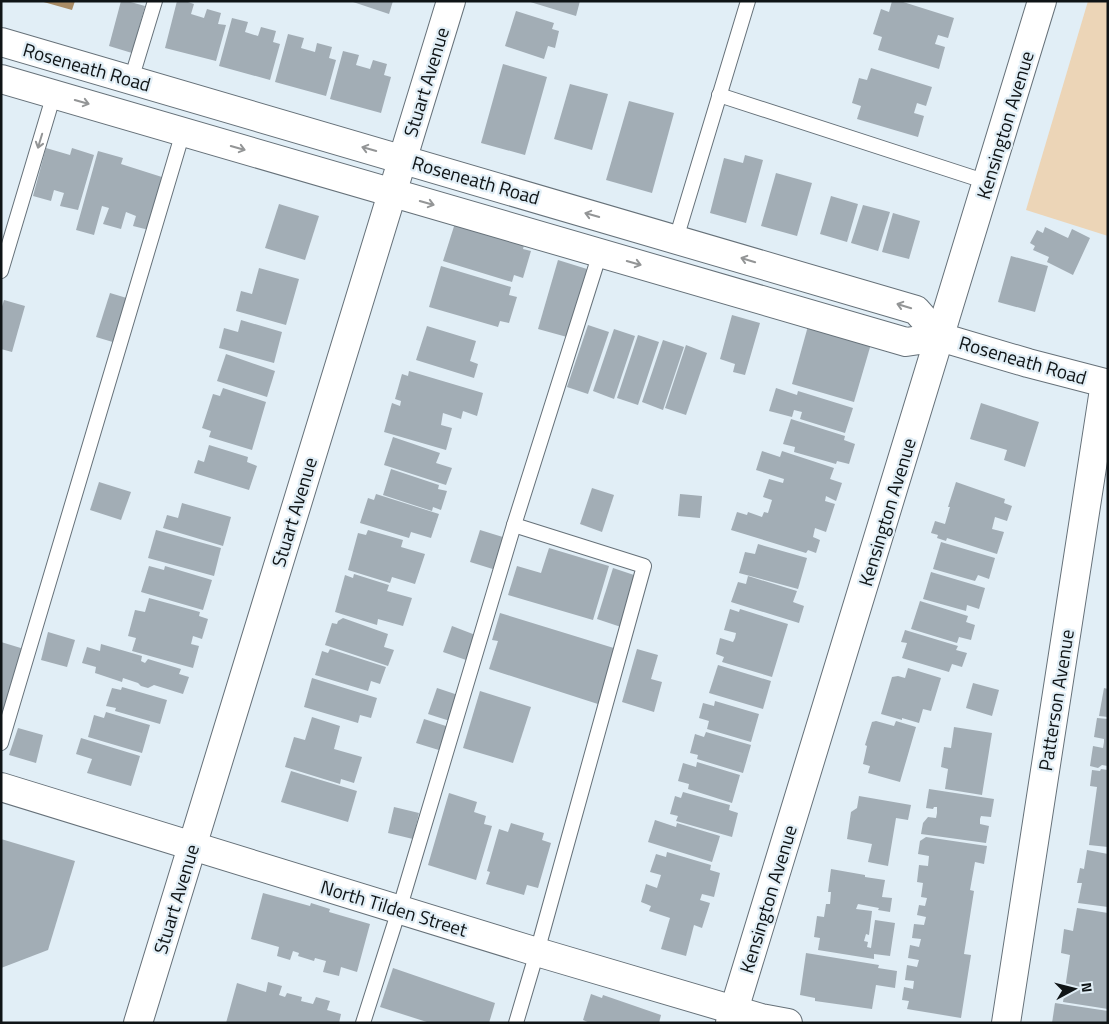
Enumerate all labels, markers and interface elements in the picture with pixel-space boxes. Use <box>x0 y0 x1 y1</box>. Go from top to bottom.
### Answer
street label: Stuart Avenue <box>395 23 456 140</box>
street label: Roseneath Road <box>20 34 154 99</box>
street label: Kensington Avenue <box>968 47 1041 203</box>
one-way arrow <box>73 98 89 108</box>
one-way arrow <box>34 133 44 149</box>
one-way arrow <box>229 143 245 153</box>
one-way arrow <box>361 144 377 154</box>
street label: Roseneath Road <box>409 147 543 212</box>
one-way arrow <box>419 199 435 209</box>
one-way arrow <box>584 209 600 219</box>
one-way arrow <box>740 255 756 265</box>
one-way arrow <box>625 258 641 268</box>
one-way arrow <box>896 301 912 311</box>
street label: Roseneath Road <box>956 327 1090 392</box>
street label: Kensington Avenue <box>850 434 923 590</box>
street label: Stuart Avenue <box>263 453 324 570</box>
street label: Patterson Avenue <box>1030 627 1081 773</box>
street label: Kensington Avenue <box>731 821 804 977</box>
street label: Stuart Avenue <box>145 840 206 957</box>
street label: North Tilden Street <box>317 871 471 944</box>
north arrow <box>1049 964 1099 1014</box>
text: N <box>1076 981 1098 993</box>

